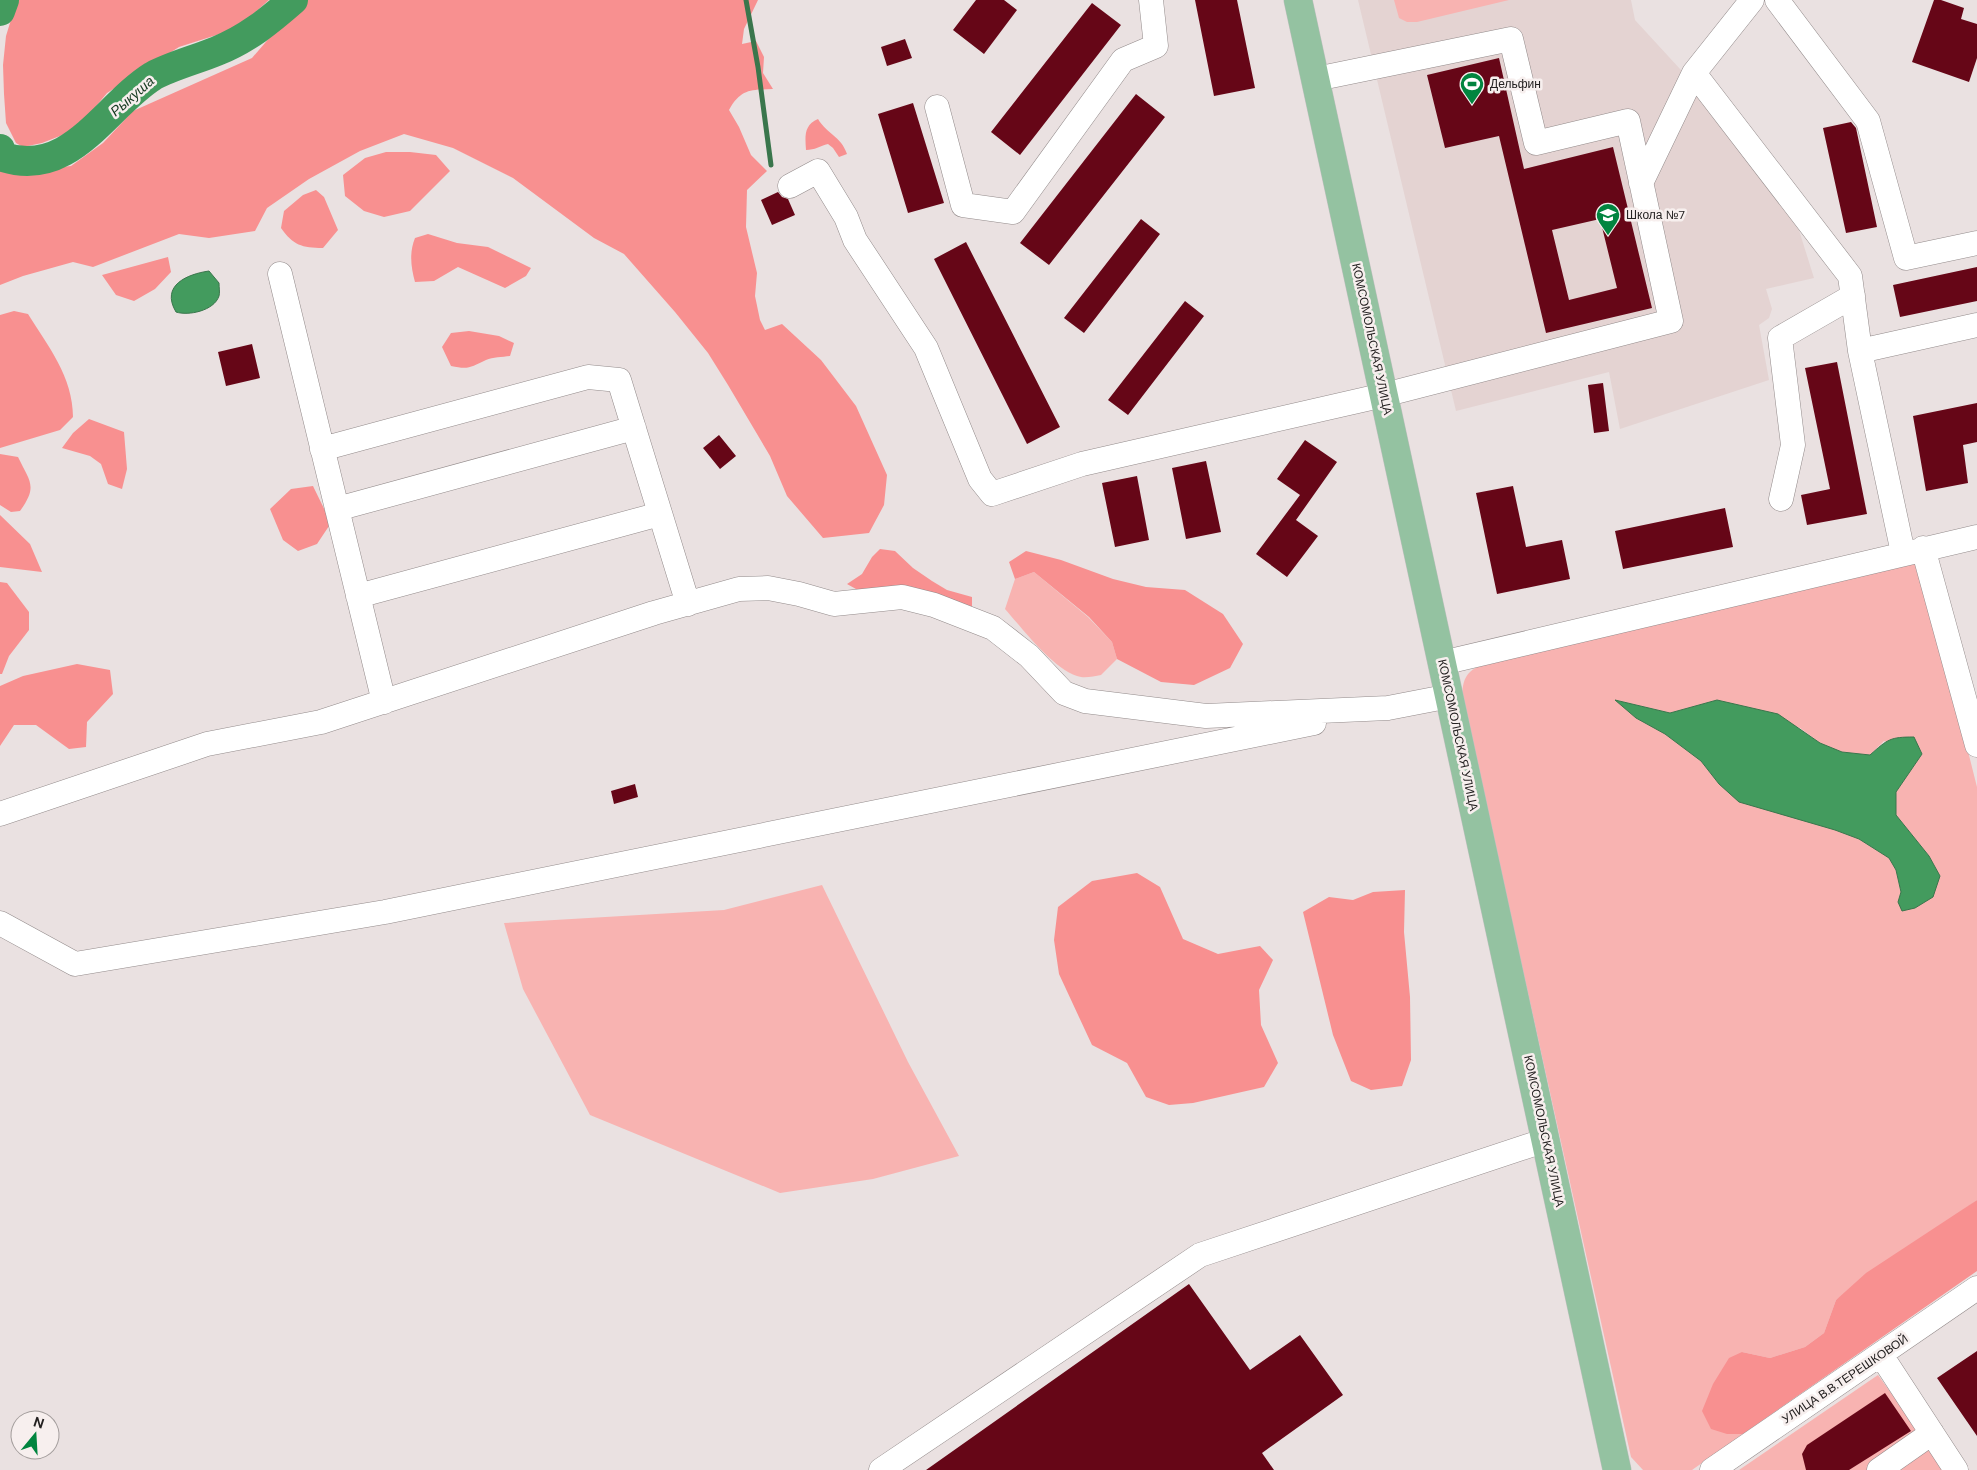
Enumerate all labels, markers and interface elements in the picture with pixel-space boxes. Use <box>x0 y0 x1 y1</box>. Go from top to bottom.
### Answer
sports icon: Дельфин <box>1459 71 1485 105</box>
water label: Рыкуша <box>106 72 158 120</box>
place label: Дельфин <box>1490 76 1541 92</box>
school or university icon: Школа №7 <box>1595 202 1621 236</box>
place label: Школа №7 <box>1626 207 1685 223</box>
street label: КОМСОМОЛЬСКАЯ УЛИЦА <box>1348 262 1396 416</box>
street label: КОМСОМОЛЬСКАЯ УЛИЦА <box>1434 658 1482 812</box>
street label: КОМСОМОЛЬСКАЯ УЛИЦА <box>1520 1054 1568 1208</box>
street label: УЛИЦА В.В.ТЕРЕШКОВОЙ <box>1779 1331 1911 1427</box>
north arrow <box>10 1410 60 1460</box>
text: N <box>31 1412 47 1433</box>

